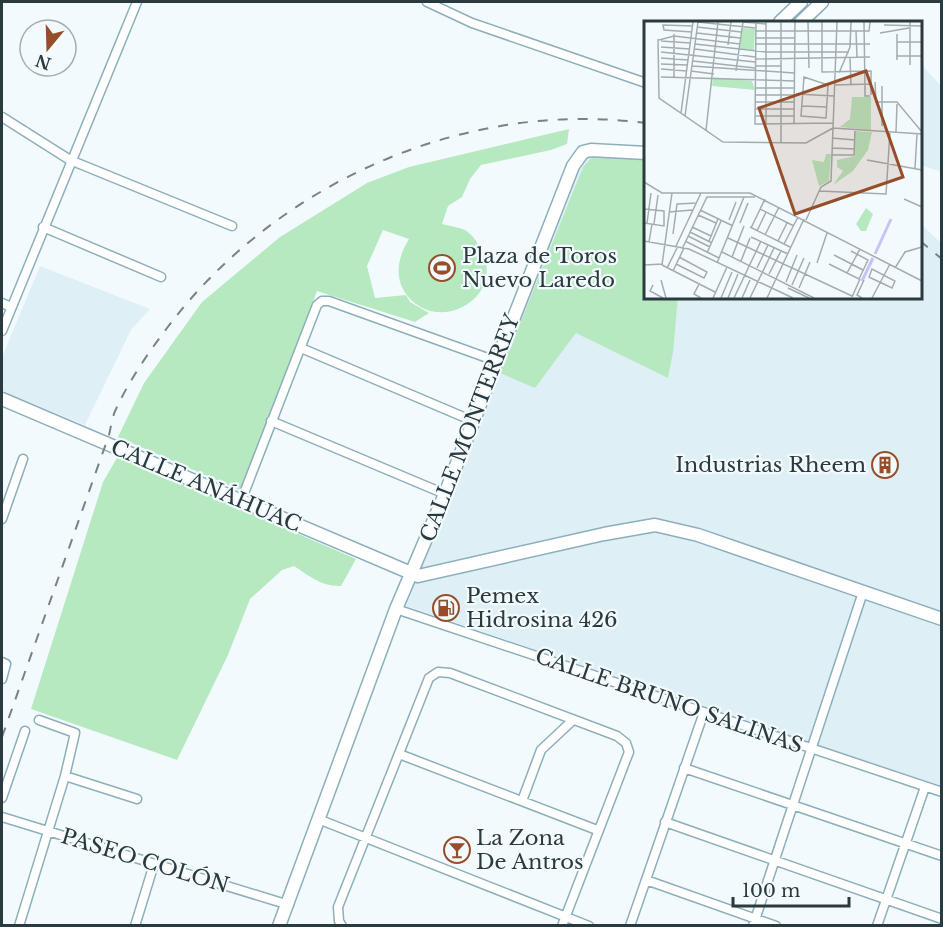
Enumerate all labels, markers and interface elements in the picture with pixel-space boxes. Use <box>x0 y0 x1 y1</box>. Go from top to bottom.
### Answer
north arrow <box>18 18 78 78</box>
inset map <box>644 21 922 298</box>
text: N <box>33 50 53 74</box>
place label: Plaza de Toros Nuevo Laredo <box>462 243 617 293</box>
sports icon: Plaza de Toros Nuevo Laredo <box>427 253 457 283</box>
street label: CALLE MONTERREY <box>415 310 526 546</box>
street label: CALLE ANÁHUAC <box>107 434 305 538</box>
building icon: Industrias Rheem <box>870 450 900 480</box>
place label: Industrias Rheem <box>675 452 866 478</box>
place label: Pemex Hidrosina 426 <box>466 583 618 633</box>
fuel station icon: Pemex Hidrosina 426 <box>431 593 461 623</box>
street label: CALLE BRUNO SALINAS <box>532 643 806 759</box>
street label: PASEO COLÓN <box>58 823 232 899</box>
place label: La Zona De Antros <box>476 825 583 875</box>
bar icon: La Zona De Antros <box>442 835 472 865</box>
scale bar <box>733 870 848 908</box>
text: 100 m <box>742 880 800 902</box>

